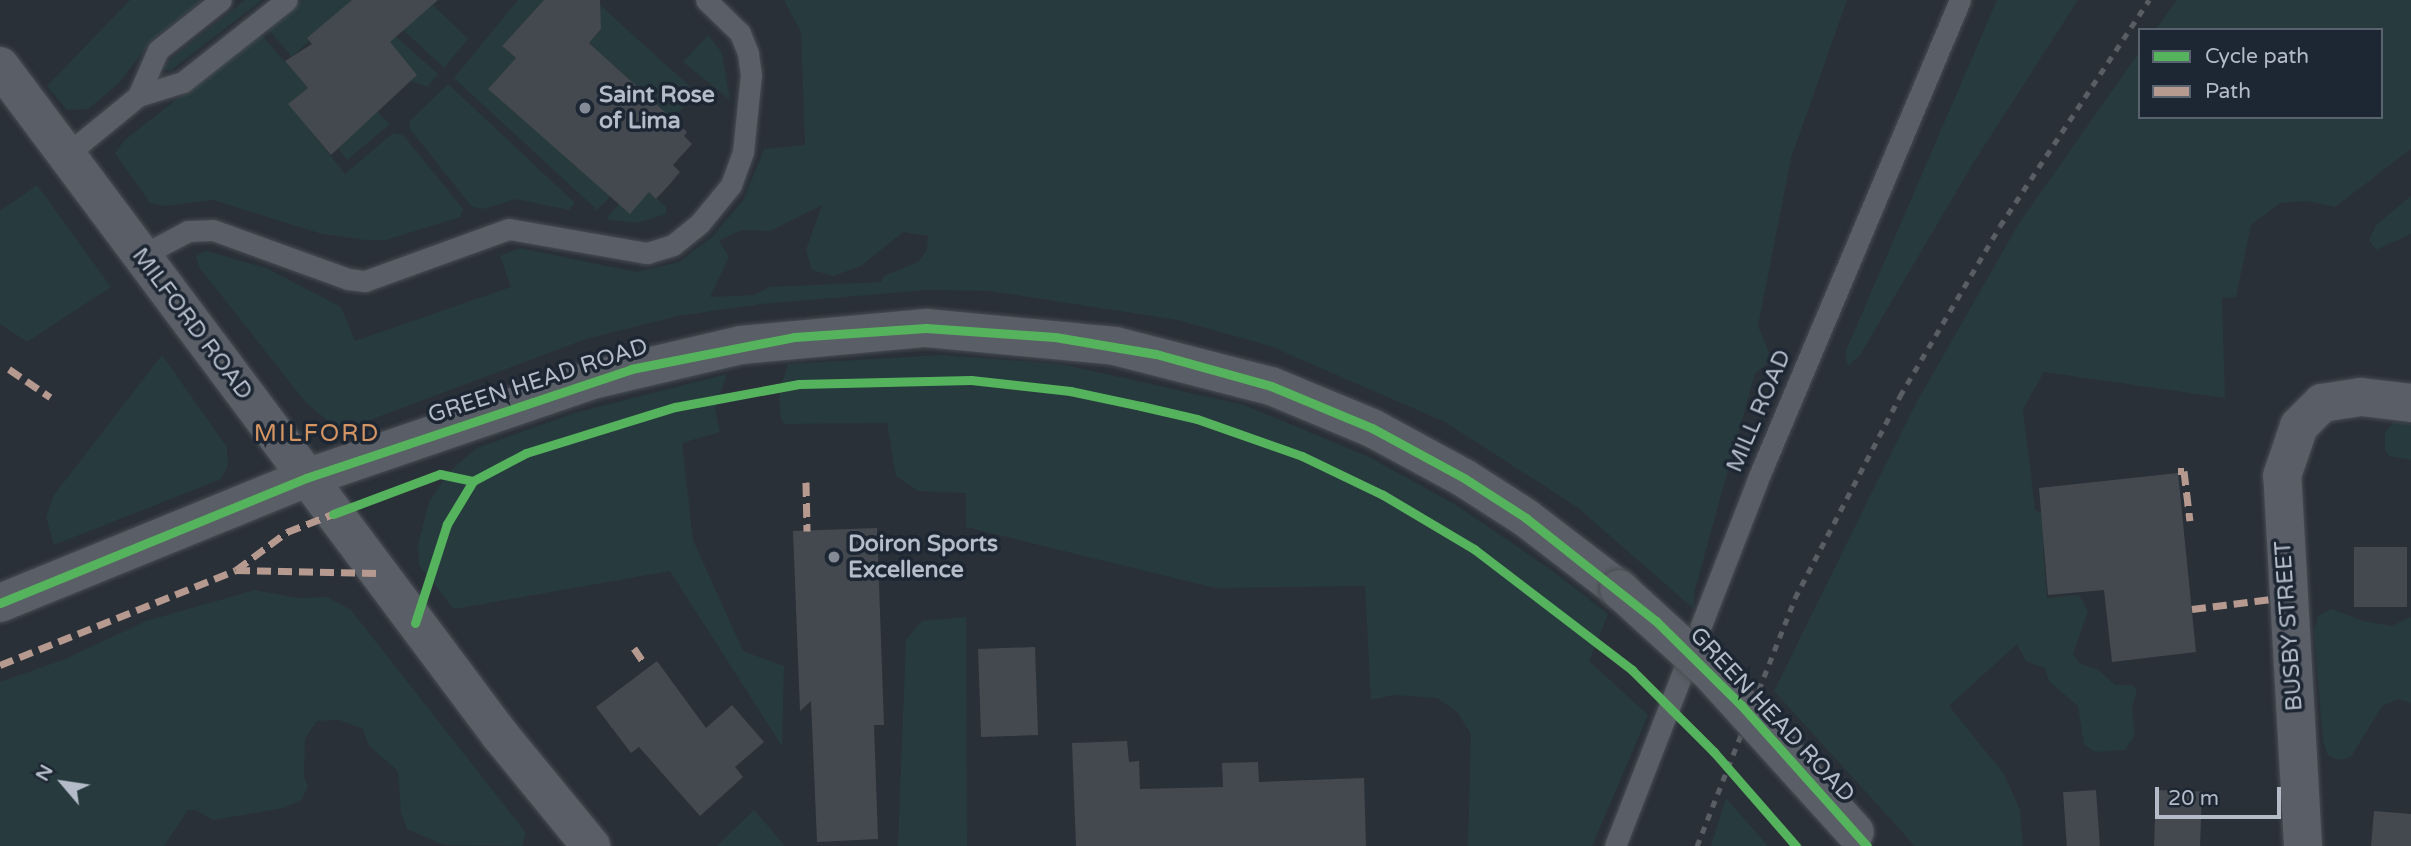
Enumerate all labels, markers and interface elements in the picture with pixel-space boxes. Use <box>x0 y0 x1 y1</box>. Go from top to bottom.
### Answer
legend <box>2138 28 2383 119</box>
text: Cycle path <box>2205 44 2309 69</box>
text: Path <box>2205 79 2251 104</box>
place label: Saint Rose of Lima <box>599 81 715 135</box>
marker: Saint Rose of Lima <box>577 100 593 116</box>
street label: MILFORD ROAD <box>126 243 258 405</box>
street label: GREEN HEAD ROAD <box>425 332 651 430</box>
street label: MILL ROAD <box>1721 346 1797 476</box>
district label: MILFORD <box>255 420 379 448</box>
place label: Doiron Sports Excellence <box>848 530 998 584</box>
street label: BUSBY STREET <box>2269 540 2309 712</box>
marker: Doiron Sports Excellence <box>826 549 842 565</box>
street label: GREEN HEAD ROAD <box>1684 622 1860 808</box>
north arrow <box>28 748 98 818</box>
text: N <box>31 761 58 785</box>
scale bar <box>2159 772 2285 816</box>
text: 20 m <box>2168 786 2219 811</box>

